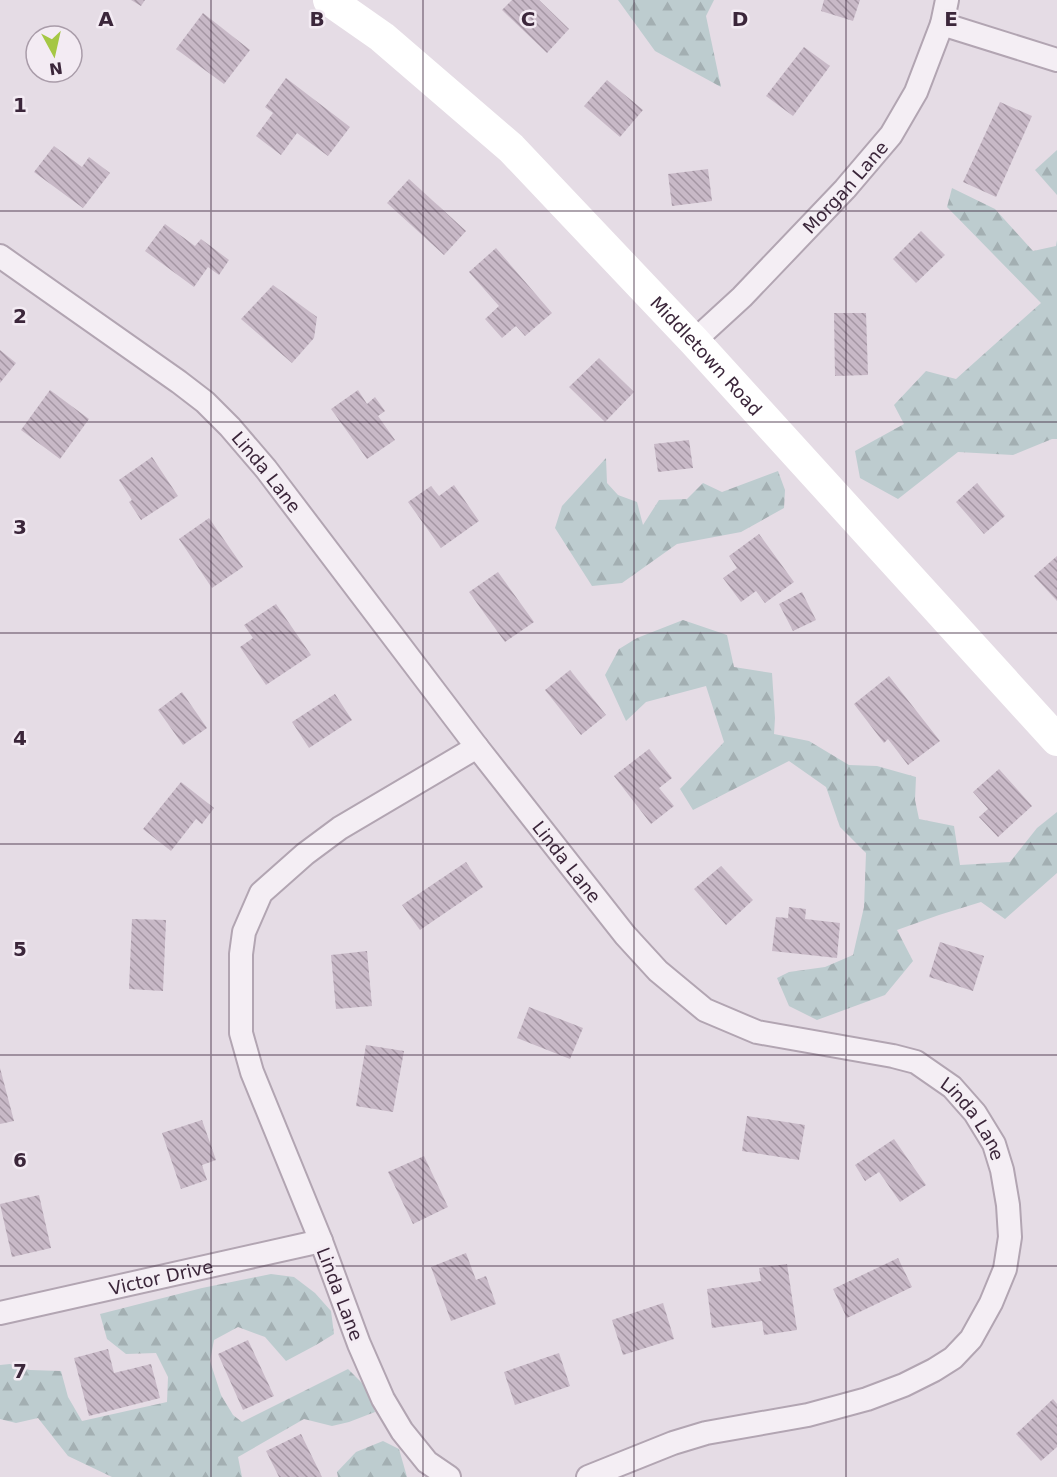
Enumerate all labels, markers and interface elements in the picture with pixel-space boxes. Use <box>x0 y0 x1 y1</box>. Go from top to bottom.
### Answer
text: A <box>98 7 114 31</box>
text: B <box>309 7 325 31</box>
text: C <box>521 7 535 31</box>
text: D <box>732 7 748 31</box>
text: E <box>944 7 958 31</box>
north arrow <box>24 24 84 84</box>
text: N <box>48 58 64 79</box>
text: 1 <box>13 93 27 117</box>
street label: Morgan Lane <box>798 136 892 237</box>
street label: Middletown Road <box>646 292 767 419</box>
text: 2 <box>13 304 27 328</box>
street label: Linda Lane <box>228 427 306 517</box>
text: 3 <box>13 515 27 539</box>
text: 4 <box>13 726 27 750</box>
street label: Linda Lane <box>528 816 606 907</box>
text: 5 <box>13 937 27 961</box>
street label: Linda Lane <box>937 1072 1009 1163</box>
text: 6 <box>13 1148 27 1172</box>
street label: Linda Lane <box>313 1244 367 1344</box>
street label: Victor Drive <box>107 1255 215 1299</box>
text: 7 <box>13 1359 27 1383</box>

